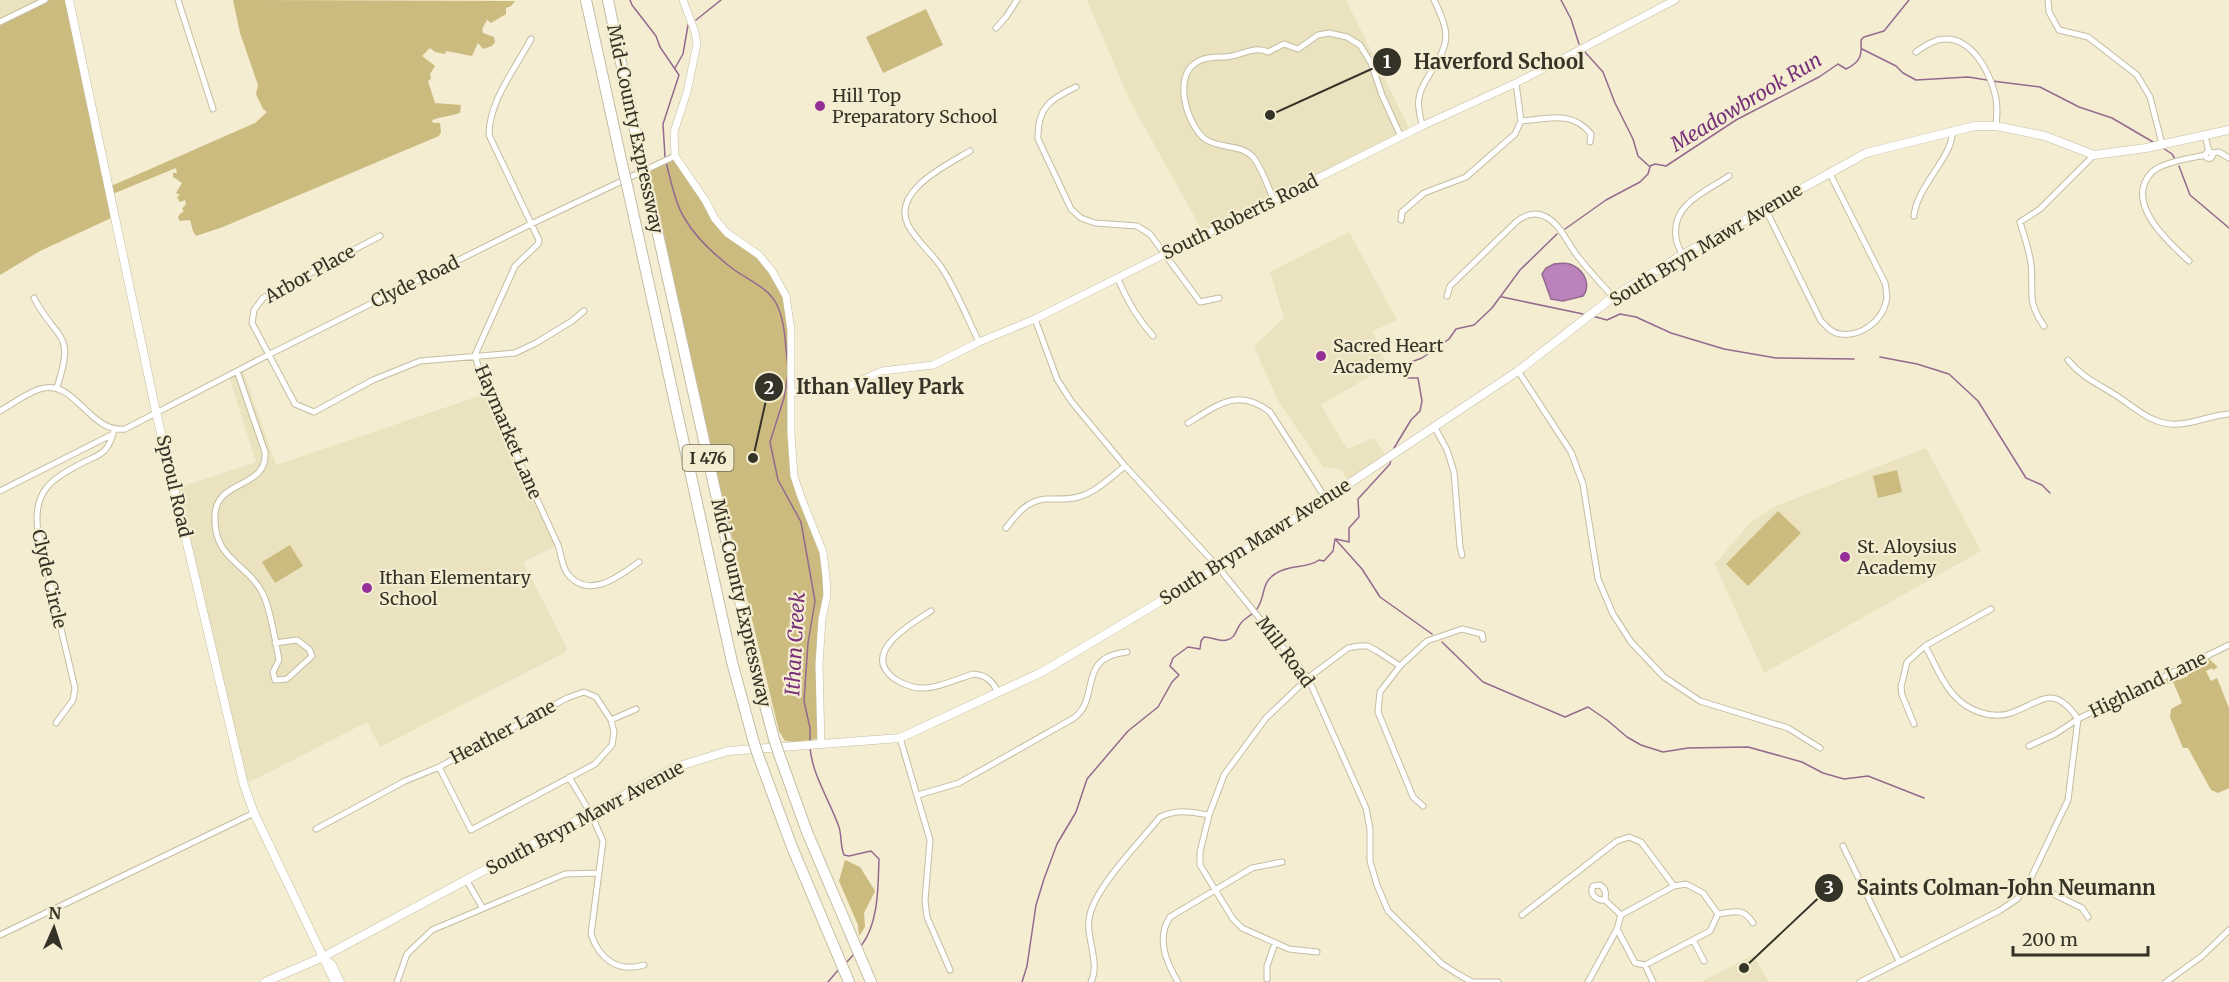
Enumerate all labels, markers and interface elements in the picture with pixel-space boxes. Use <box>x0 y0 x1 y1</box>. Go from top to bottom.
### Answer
street label: Mid-County Expressway <box>602 22 669 236</box>
callout: Haverford School <box>1372 43 1597 81</box>
water label: Meadowbrook Run <box>1665 47 1826 157</box>
text: Haverford School <box>1414 49 1585 74</box>
text: 1 <box>1383 50 1391 73</box>
place label: Hill Top Preparatory School <box>832 84 998 128</box>
marker: Hill Top Preparatory School <box>813 99 827 113</box>
street label: South Roberts Road <box>1158 169 1322 264</box>
street label: South Bryn Mawr Avenue <box>1605 178 1806 311</box>
street label: Arbor Place <box>260 239 359 308</box>
street label: Clyde Road <box>367 250 463 313</box>
place label: Sacred Heart Academy <box>1332 334 1444 378</box>
marker: Sacred Heart Academy <box>1314 349 1328 363</box>
street label: Haymarket Lane <box>470 361 547 502</box>
callout: Ithan Valley Park <box>754 368 976 406</box>
text: Ithan Valley Park <box>796 374 964 399</box>
text: 2 <box>764 376 774 399</box>
street label: Sproul Road <box>152 432 197 539</box>
road number: I 476 <box>682 445 734 471</box>
street label: South Bryn Mawr Avenue <box>1155 473 1355 610</box>
street label: Mid-County Expressway <box>706 496 777 710</box>
street label: Clyde Circle <box>27 527 72 631</box>
place label: St. Aloysius Academy <box>1856 535 1957 579</box>
marker: St. Aloysius Academy <box>1838 550 1852 564</box>
place label: Ithan Elementary School <box>379 566 531 610</box>
marker: Ithan Elementary School <box>360 581 374 595</box>
water label: Ithan Creek <box>779 591 810 697</box>
street label: Mill Road <box>1251 612 1320 692</box>
street label: Highland Lane <box>2085 646 2210 723</box>
street label: Heather Lane <box>446 694 560 769</box>
street label: South Bryn Mawr Avenue <box>482 756 688 880</box>
callout: Saints Colman-John Neumann <box>1814 869 2167 907</box>
text: Saints Colman-John Neumann <box>1856 875 2156 900</box>
text: 3 <box>1824 876 1834 899</box>
north arrow <box>24 898 84 958</box>
text: N <box>48 903 62 923</box>
scale bar <box>2013 919 2148 957</box>
text: 200 m <box>2022 928 2078 951</box>

